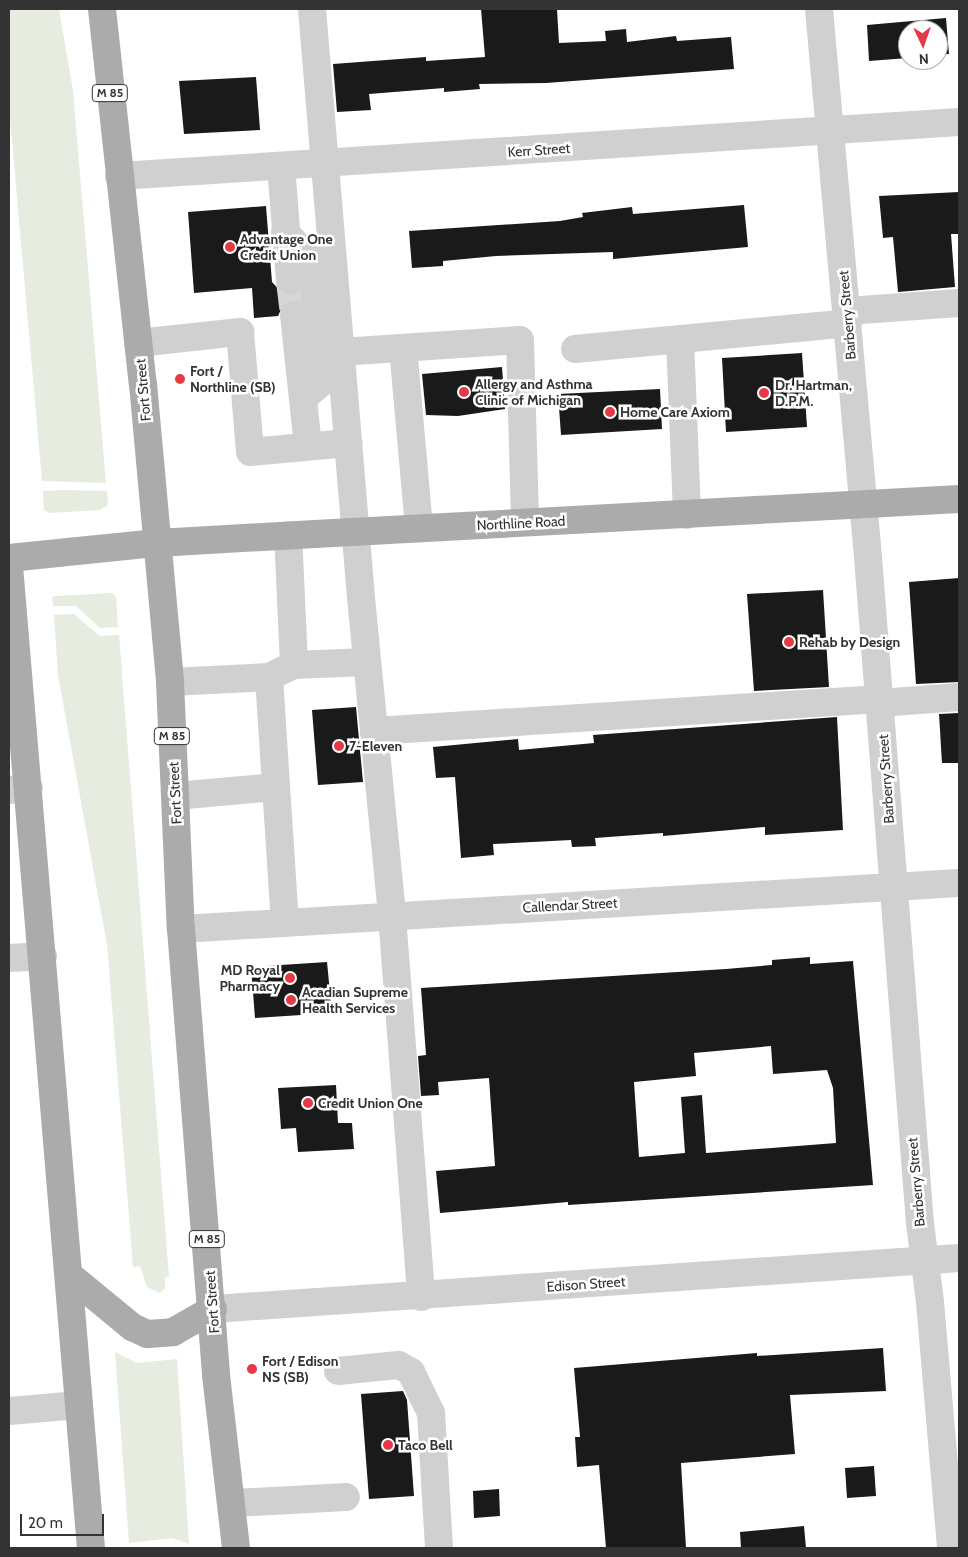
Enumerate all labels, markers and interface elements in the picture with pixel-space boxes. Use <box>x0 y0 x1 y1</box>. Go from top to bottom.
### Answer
north arrow <box>898 20 948 70</box>
text: N <box>918 50 929 68</box>
road number: M 85 <box>91 84 129 102</box>
street label: Kerr Street <box>507 139 571 161</box>
place label: Advantage One Credit Union <box>240 231 333 264</box>
marker: Advantage One Credit Union <box>224 241 236 253</box>
street label: Barberry Street <box>835 270 859 360</box>
street label: Fort Street <box>132 358 154 422</box>
place label: Fort / Northline (SB) <box>190 363 276 396</box>
marker: Fort / Northline (SB) <box>174 373 186 385</box>
place label: Allergy and Asthma Clinic of Michigan <box>475 376 593 408</box>
place label: Dr. Hartman, D.P.M. <box>775 377 852 410</box>
marker: Allergy and Asthma Clinic of Michigan <box>457 385 471 399</box>
marker: Dr. Hartman, D.P.M. <box>757 386 771 400</box>
place label: Home Care Axiom <box>620 404 730 420</box>
marker: Home Care Axiom <box>604 406 616 418</box>
street label: Northline Road <box>476 512 566 534</box>
place label: Rehab by Design <box>799 634 900 650</box>
marker: Rehab by Design <box>783 636 795 648</box>
road number: M 85 <box>153 726 191 746</box>
street label: Barberry Street <box>874 734 898 824</box>
place label: 7-Eleven <box>349 738 402 754</box>
marker: 7-Eleven <box>333 740 345 752</box>
street label: Fort Street <box>165 761 185 825</box>
street label: Callendar Street <box>522 894 618 916</box>
place label: MD Royal Pharmacy <box>219 962 280 994</box>
marker: MD Royal Pharmacy <box>284 972 296 984</box>
place label: Acadian Supreme Health Services <box>302 984 408 1016</box>
marker: Acadian Supreme Health Services <box>284 993 298 1007</box>
place label: Credit Union One <box>318 1095 423 1111</box>
marker: Credit Union One <box>302 1097 314 1109</box>
street label: Barberry Street <box>904 1137 928 1227</box>
road number: M 85 <box>188 1230 226 1248</box>
street label: Fort Street <box>201 1270 223 1334</box>
street label: Edison Street <box>546 1273 626 1295</box>
place label: Fort / Edison NS (SB) <box>262 1353 338 1385</box>
marker: Fort / Edison NS (SB) <box>246 1363 258 1375</box>
place label: Taco Bell <box>398 1437 453 1453</box>
marker: Taco Bell <box>382 1439 394 1451</box>
scale bar <box>22 1504 106 1536</box>
text: 20 m <box>28 1514 63 1532</box>

